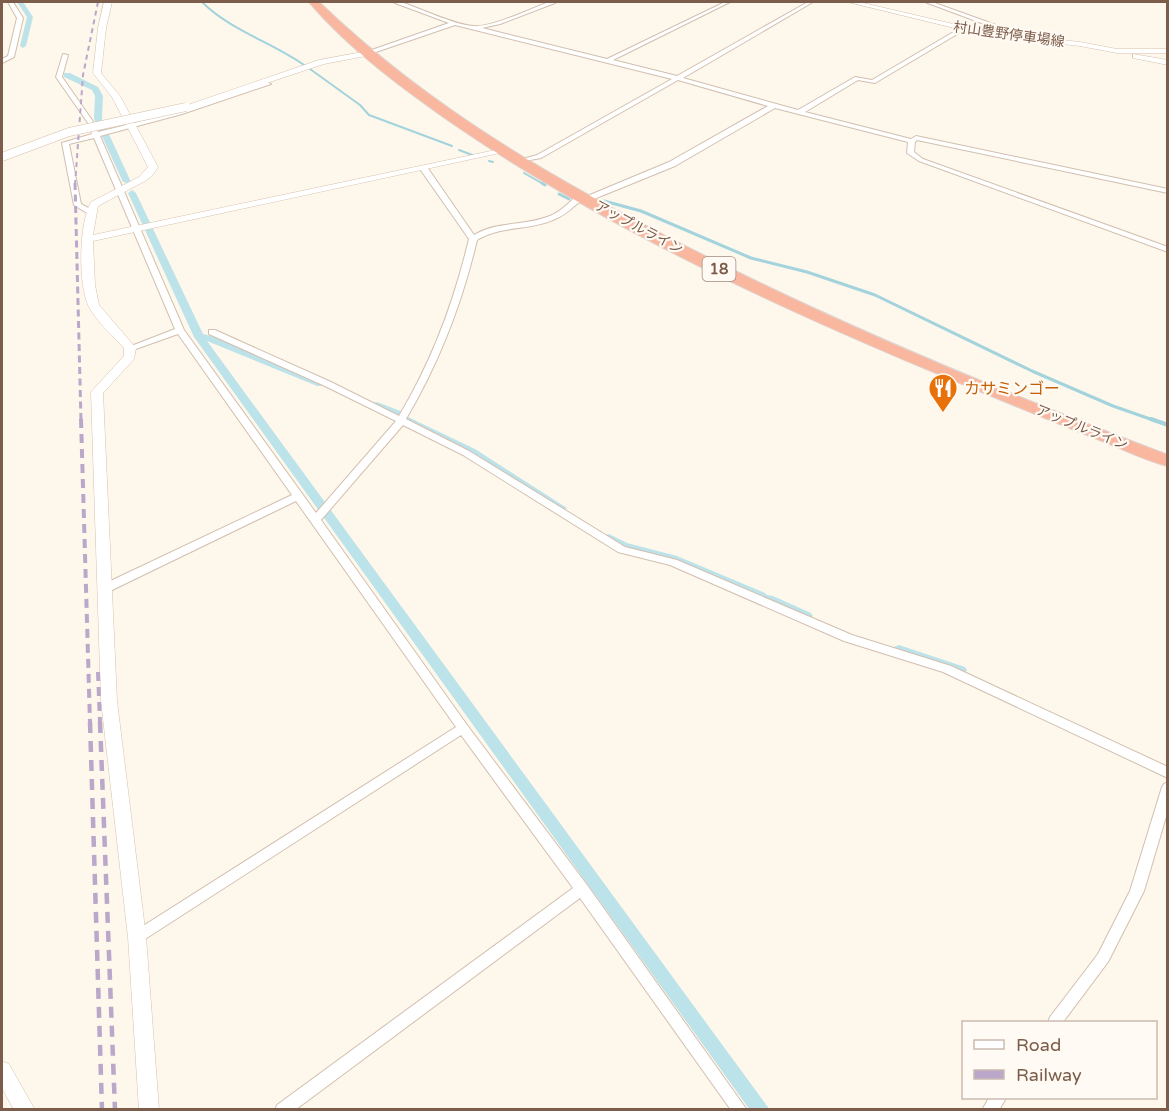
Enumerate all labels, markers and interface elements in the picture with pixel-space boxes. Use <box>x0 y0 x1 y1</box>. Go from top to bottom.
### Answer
street label: 村山豊野停車場線 <box>952 18 1066 51</box>
street label: アップルライン <box>592 197 686 258</box>
road number: 18 <box>702 257 736 281</box>
restaurant icon: カサミンゴー <box>927 372 959 414</box>
place label: カサミンゴー <box>964 379 1060 399</box>
street label: アップルライン <box>1033 401 1130 454</box>
legend <box>962 1021 1157 1099</box>
text: Road <box>1016 1034 1061 1056</box>
text: Railway <box>1016 1064 1082 1086</box>

